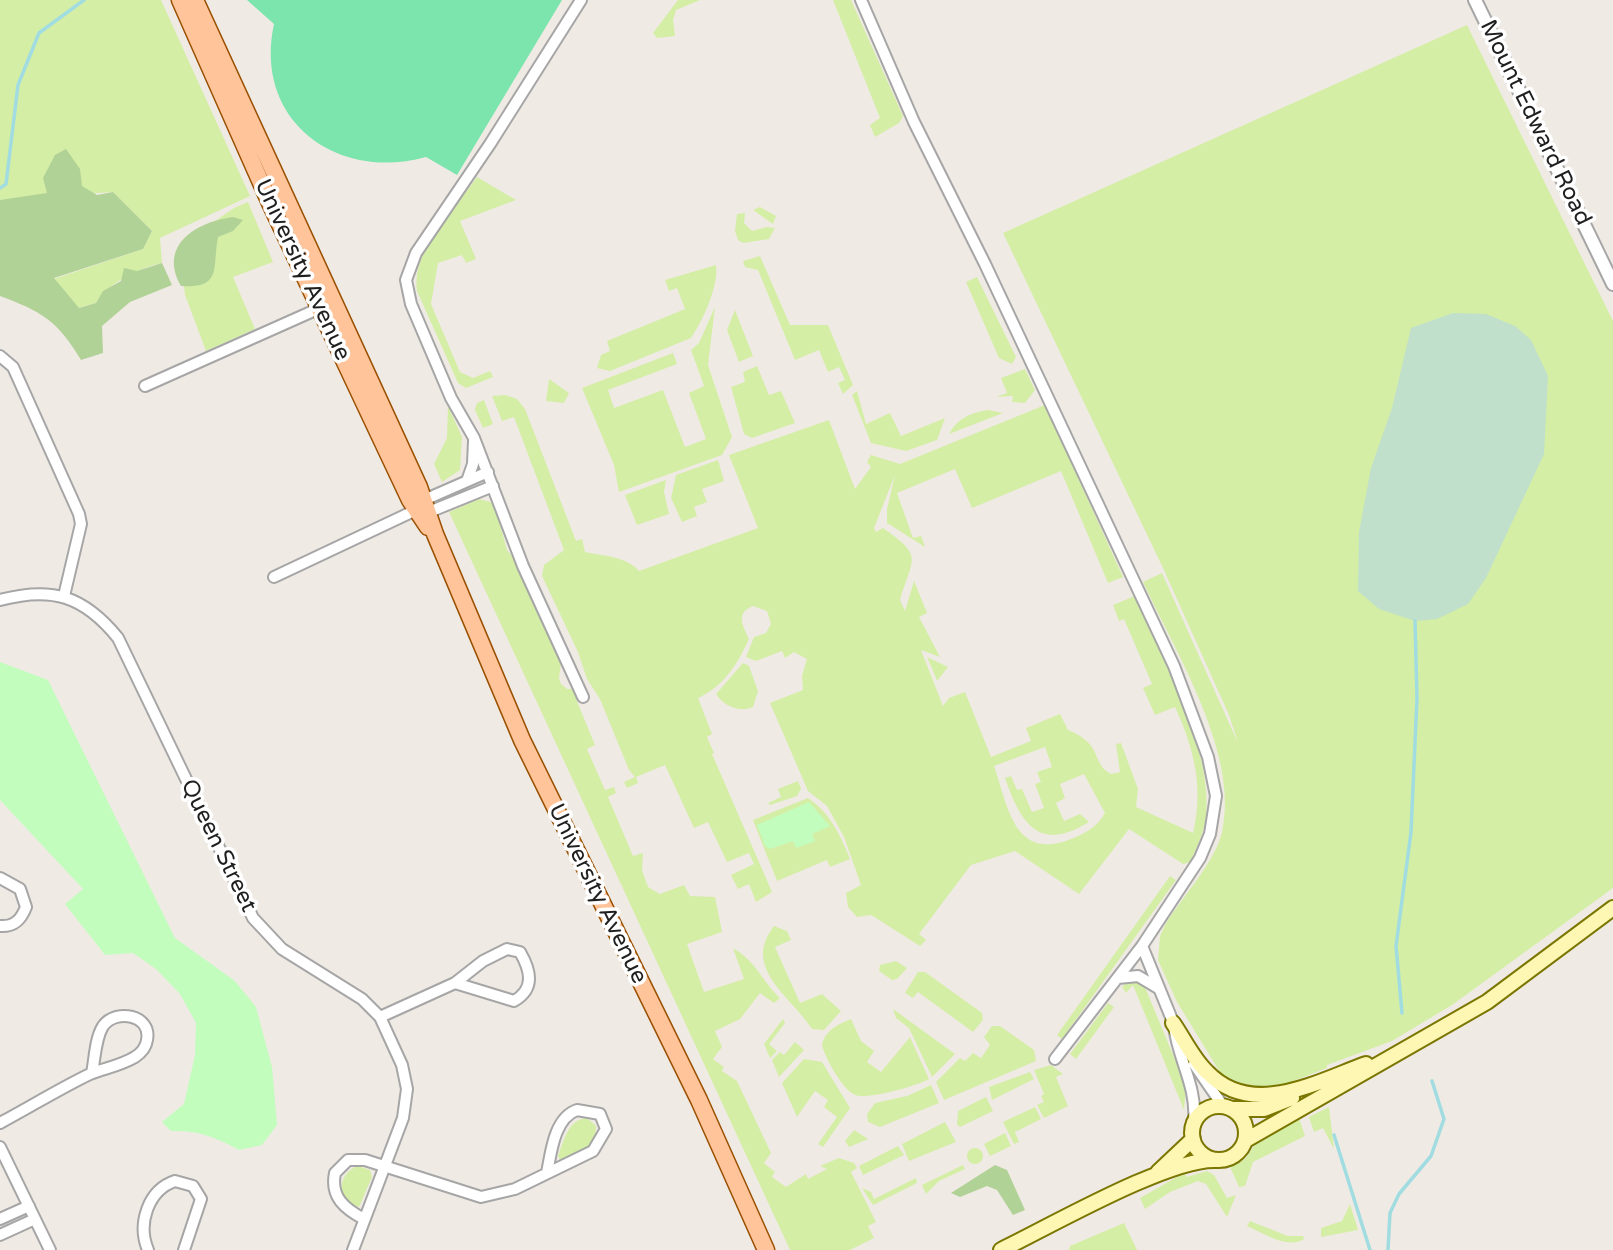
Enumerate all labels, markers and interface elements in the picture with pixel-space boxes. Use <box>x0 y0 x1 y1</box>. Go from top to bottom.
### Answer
street label: Mount Edward Road <box>1473 16 1597 230</box>
street label: University Avenue <box>248 175 356 365</box>
street label: Queen Street <box>174 775 262 917</box>
street label: University Avenue <box>541 800 653 988</box>

